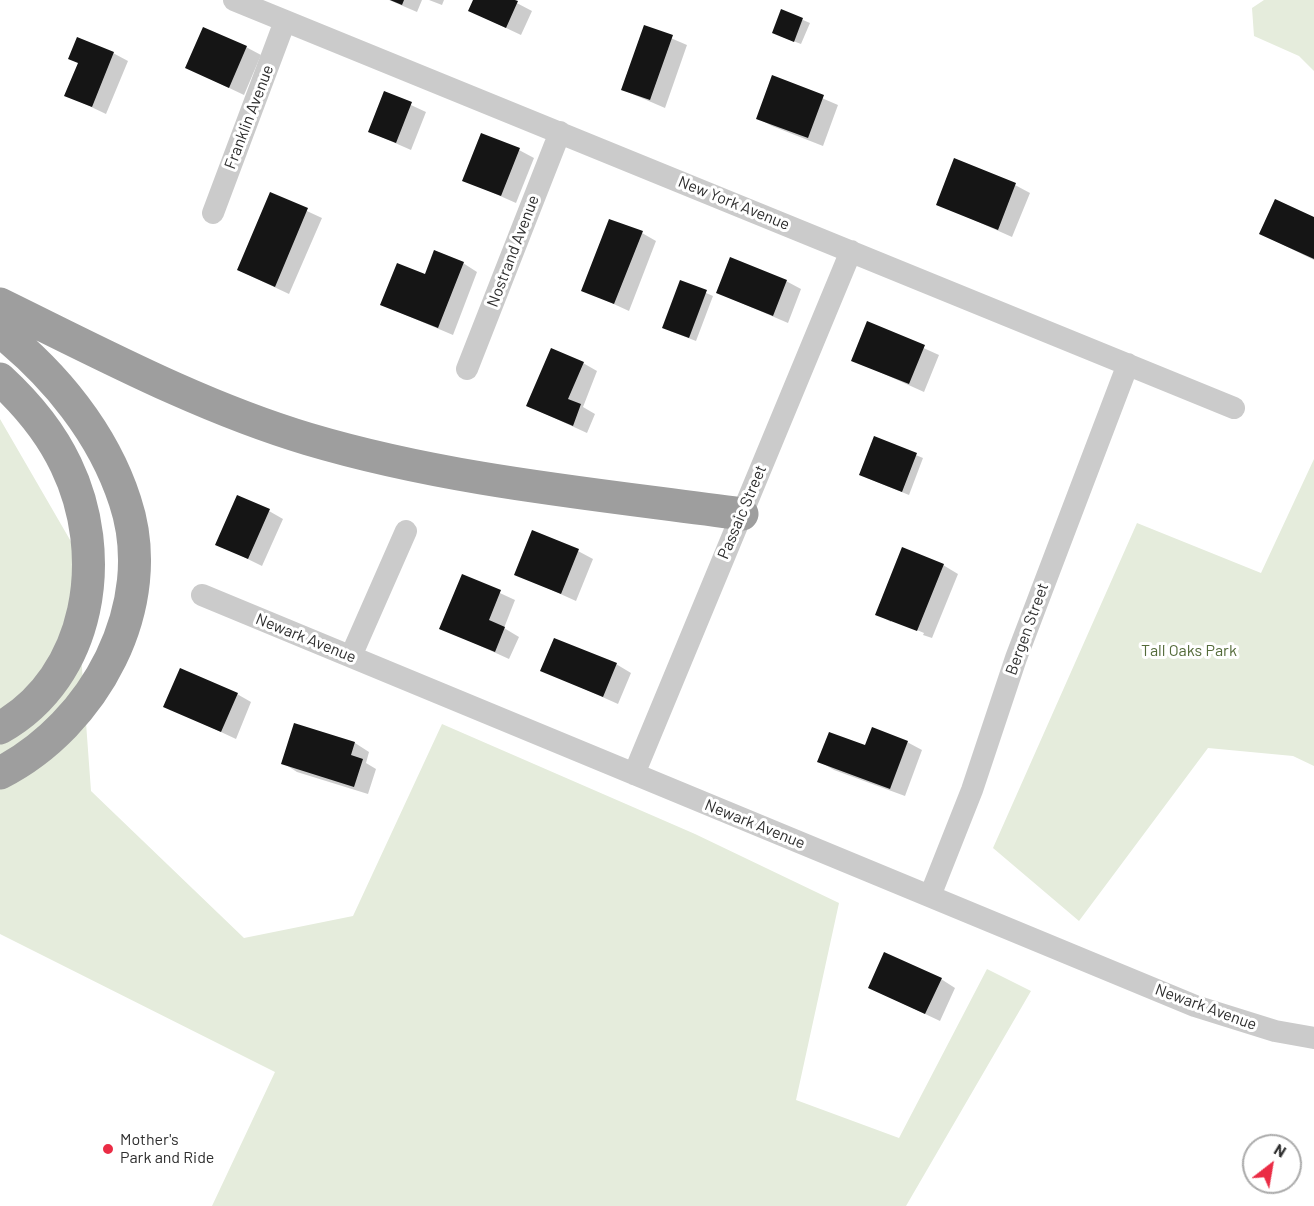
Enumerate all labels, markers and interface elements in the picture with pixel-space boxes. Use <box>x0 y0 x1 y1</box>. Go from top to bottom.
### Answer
street label: Franklin Avenue <box>220 62 278 172</box>
street label: New York Avenue <box>675 172 793 234</box>
street label: Nostrand Avenue <box>483 192 543 310</box>
street label: Passaic Street <box>714 462 770 562</box>
street label: Bergen Street <box>1001 580 1053 678</box>
street label: Newark Avenue <box>253 609 359 667</box>
park label: Tall Oaks Park <box>1141 641 1237 661</box>
street label: Newark Avenue <box>702 795 808 853</box>
street label: Newark Avenue <box>1153 980 1259 1034</box>
place label: Mother's Park and Ride <box>120 1130 214 1168</box>
north arrow <box>1242 1134 1302 1194</box>
text: N <box>1271 1139 1290 1161</box>
marker: Mother's Park and Ride <box>101 1142 115 1156</box>

